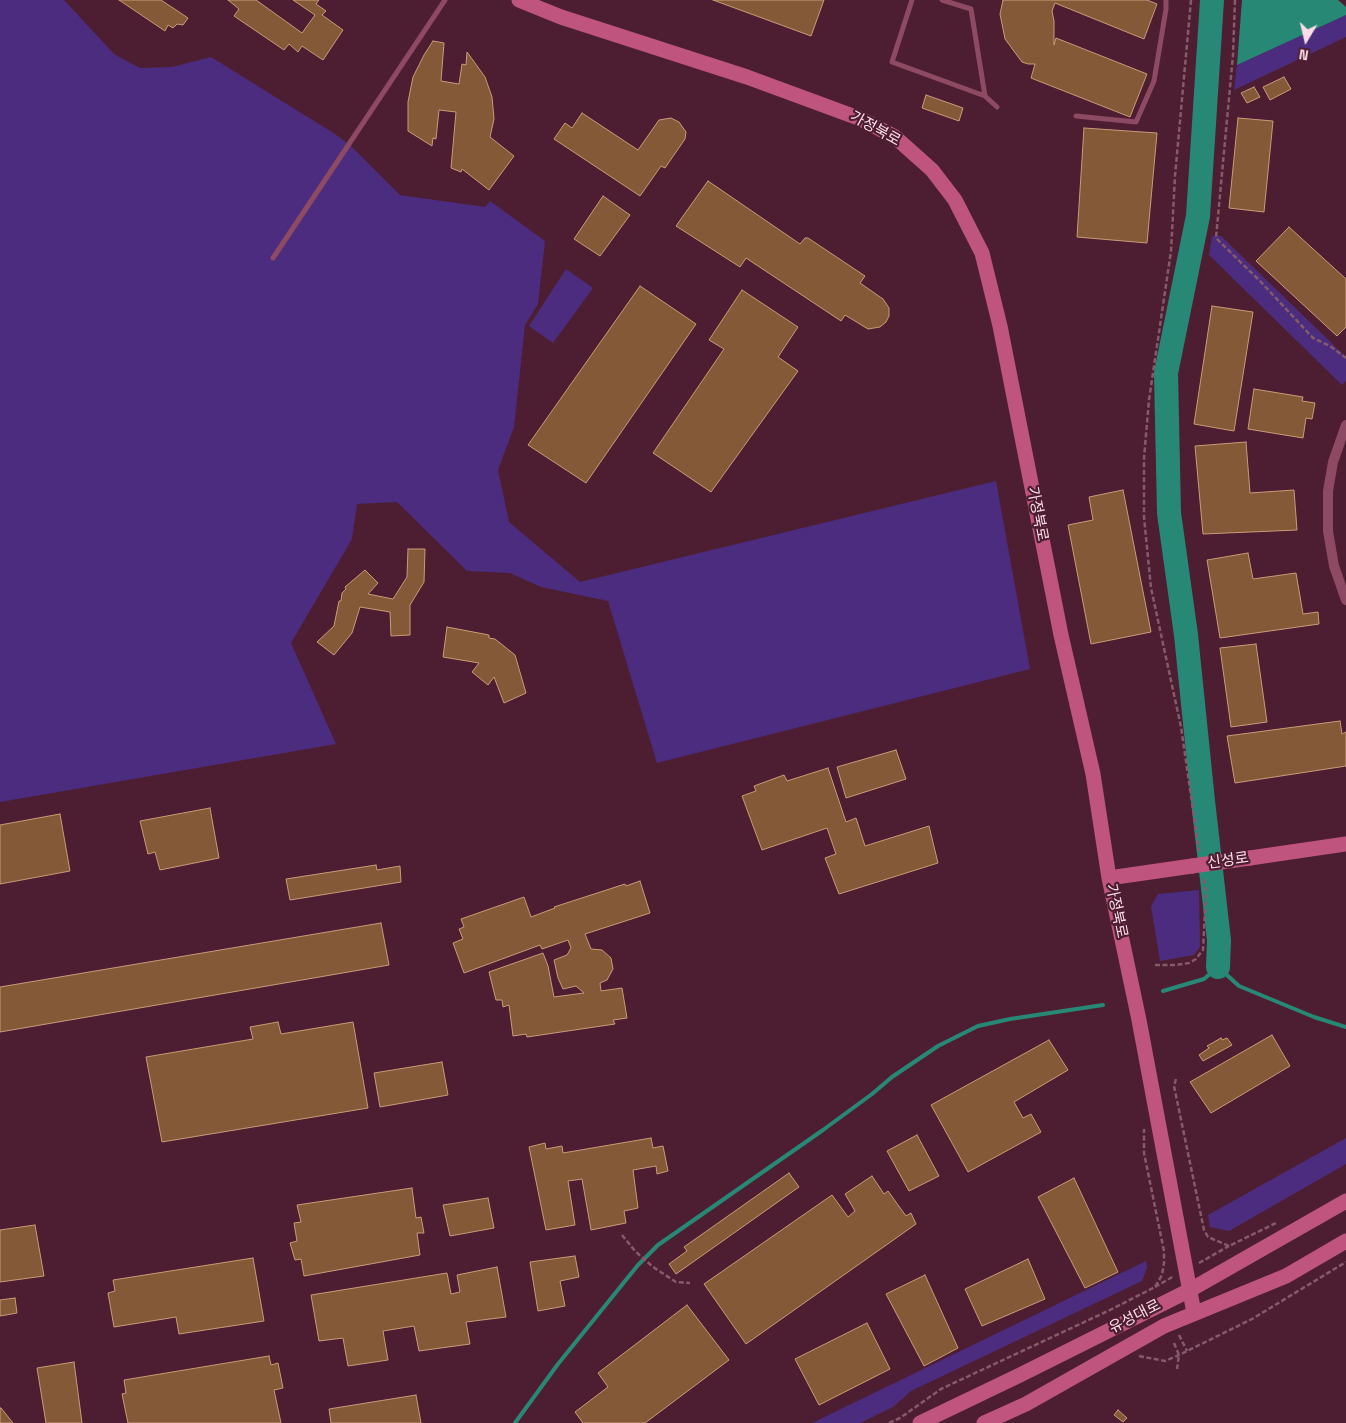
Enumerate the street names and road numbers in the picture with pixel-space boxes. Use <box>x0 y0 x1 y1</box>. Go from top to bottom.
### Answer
street label: 가정북로 <box>846 108 904 150</box>
street label: 가정북로 <box>1023 485 1051 543</box>
street label: 신성로 <box>1206 849 1250 873</box>
street label: 가정북로 <box>1101 882 1131 940</box>
street label: 유성대로 <box>1106 1296 1164 1338</box>

